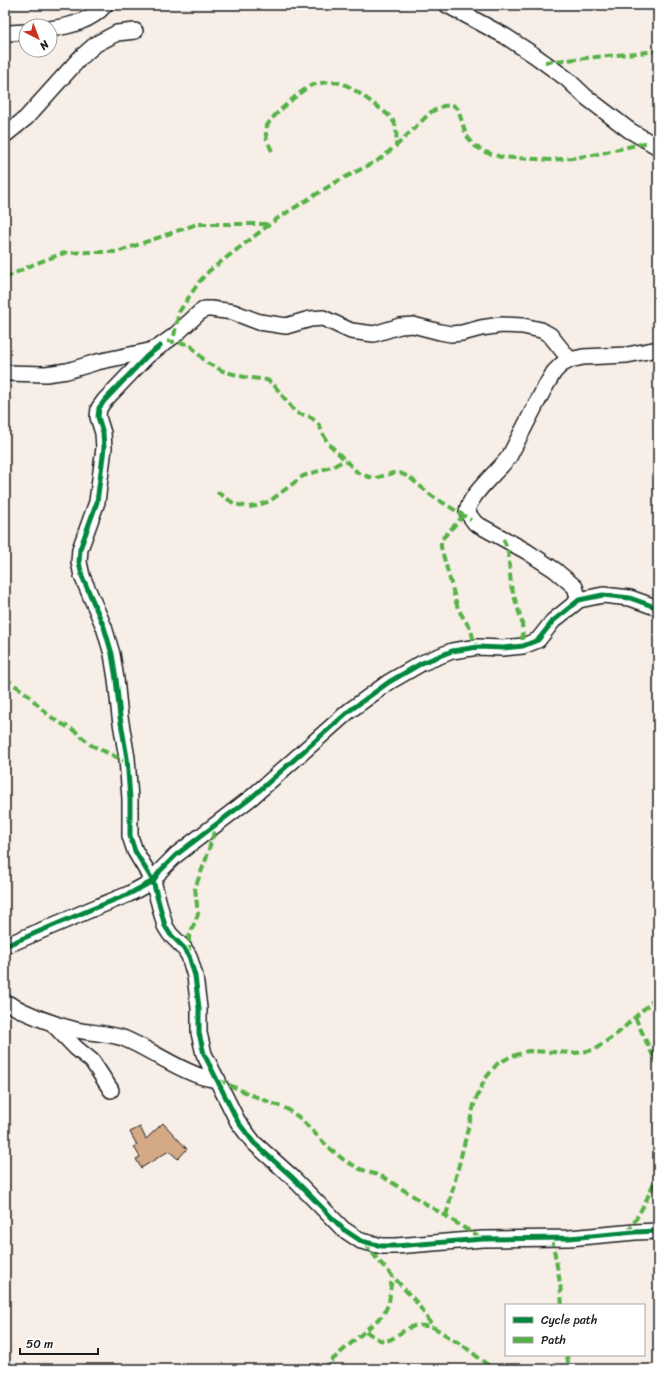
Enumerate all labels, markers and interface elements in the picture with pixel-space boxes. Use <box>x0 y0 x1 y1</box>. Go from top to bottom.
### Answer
north arrow <box>18 18 58 58</box>
text: N <box>35 35 54 55</box>
legend <box>505 1304 645 1356</box>
text: Cycle path <box>541 1309 597 1331</box>
text: Path <box>541 1329 566 1351</box>
scale bar <box>20 1330 98 1356</box>
text: 50 m <box>26 1333 53 1355</box>

